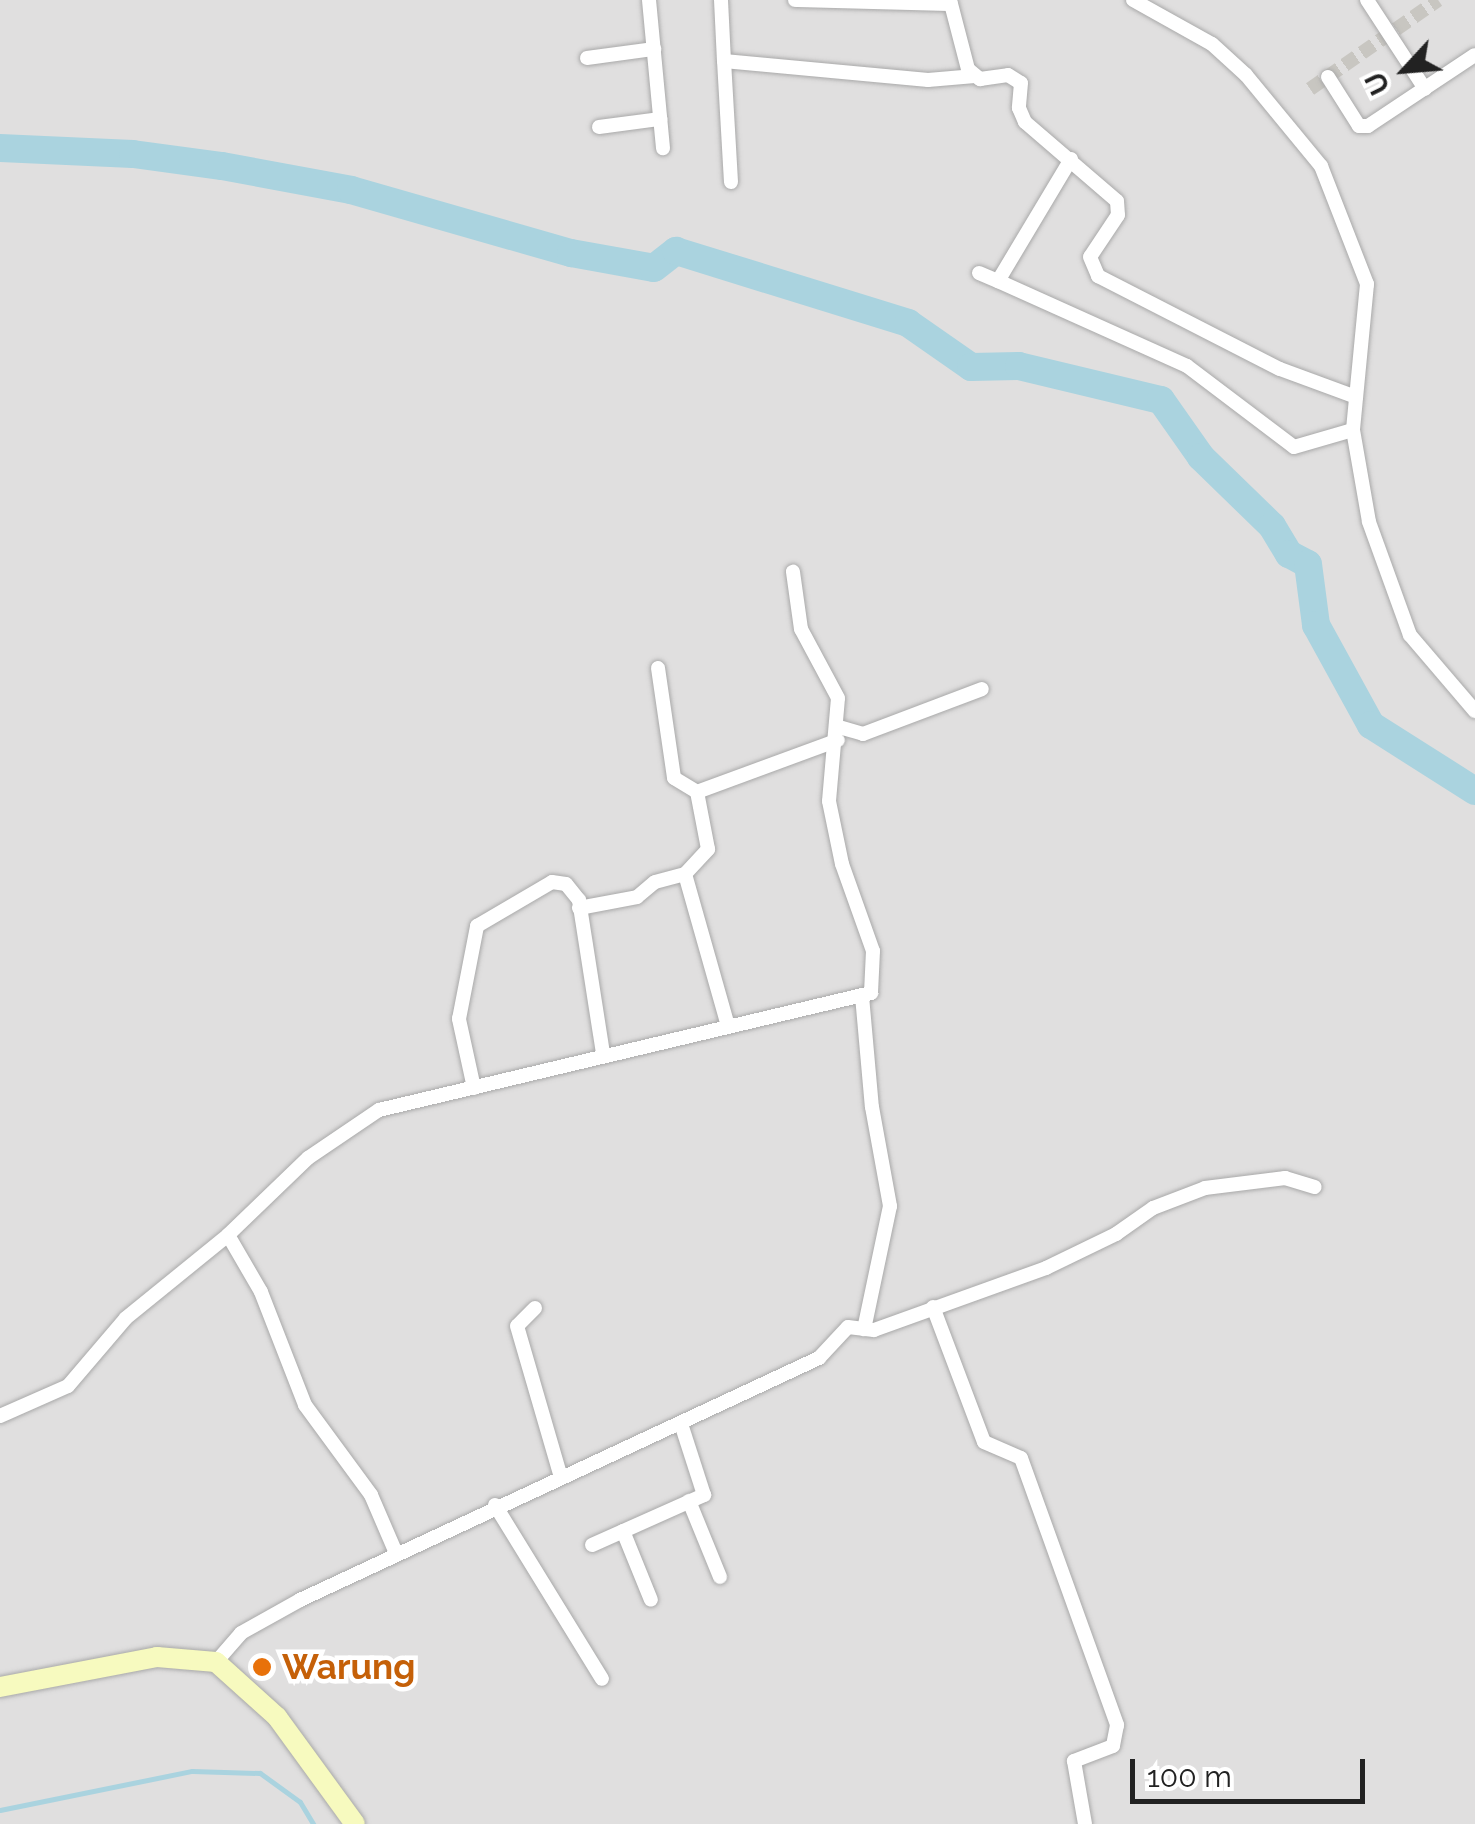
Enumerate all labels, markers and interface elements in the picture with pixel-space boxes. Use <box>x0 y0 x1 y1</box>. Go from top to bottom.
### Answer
north arrow <box>1355 20 1455 120</box>
text: U <box>1358 67 1397 100</box>
place label: Warung <box>282 1646 415 1688</box>
marker: Warung <box>251 1656 273 1678</box>
scale bar <box>1135 1739 1370 1801</box>
text: 100 m <box>1147 1759 1232 1794</box>

